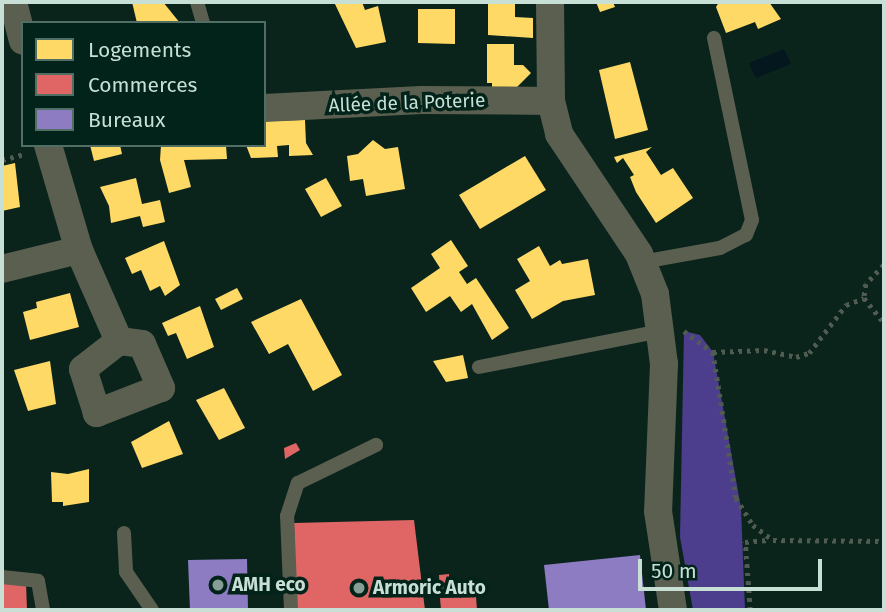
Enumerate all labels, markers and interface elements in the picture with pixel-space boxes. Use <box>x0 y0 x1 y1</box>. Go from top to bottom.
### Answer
legend <box>21 21 266 147</box>
text: Logements <box>88 37 191 63</box>
text: Commerces <box>88 72 197 98</box>
street label: Allée de la Poterie <box>328 89 486 117</box>
text: Bureaux <box>88 107 166 133</box>
scale bar <box>641 546 825 590</box>
text: 50 m <box>651 558 697 584</box>
place label: AMH eco <box>232 574 306 596</box>
marker: AMH eco <box>210 577 226 593</box>
place label: Armoric Auto <box>373 577 486 599</box>
marker: Armoric Auto <box>351 580 367 596</box>

